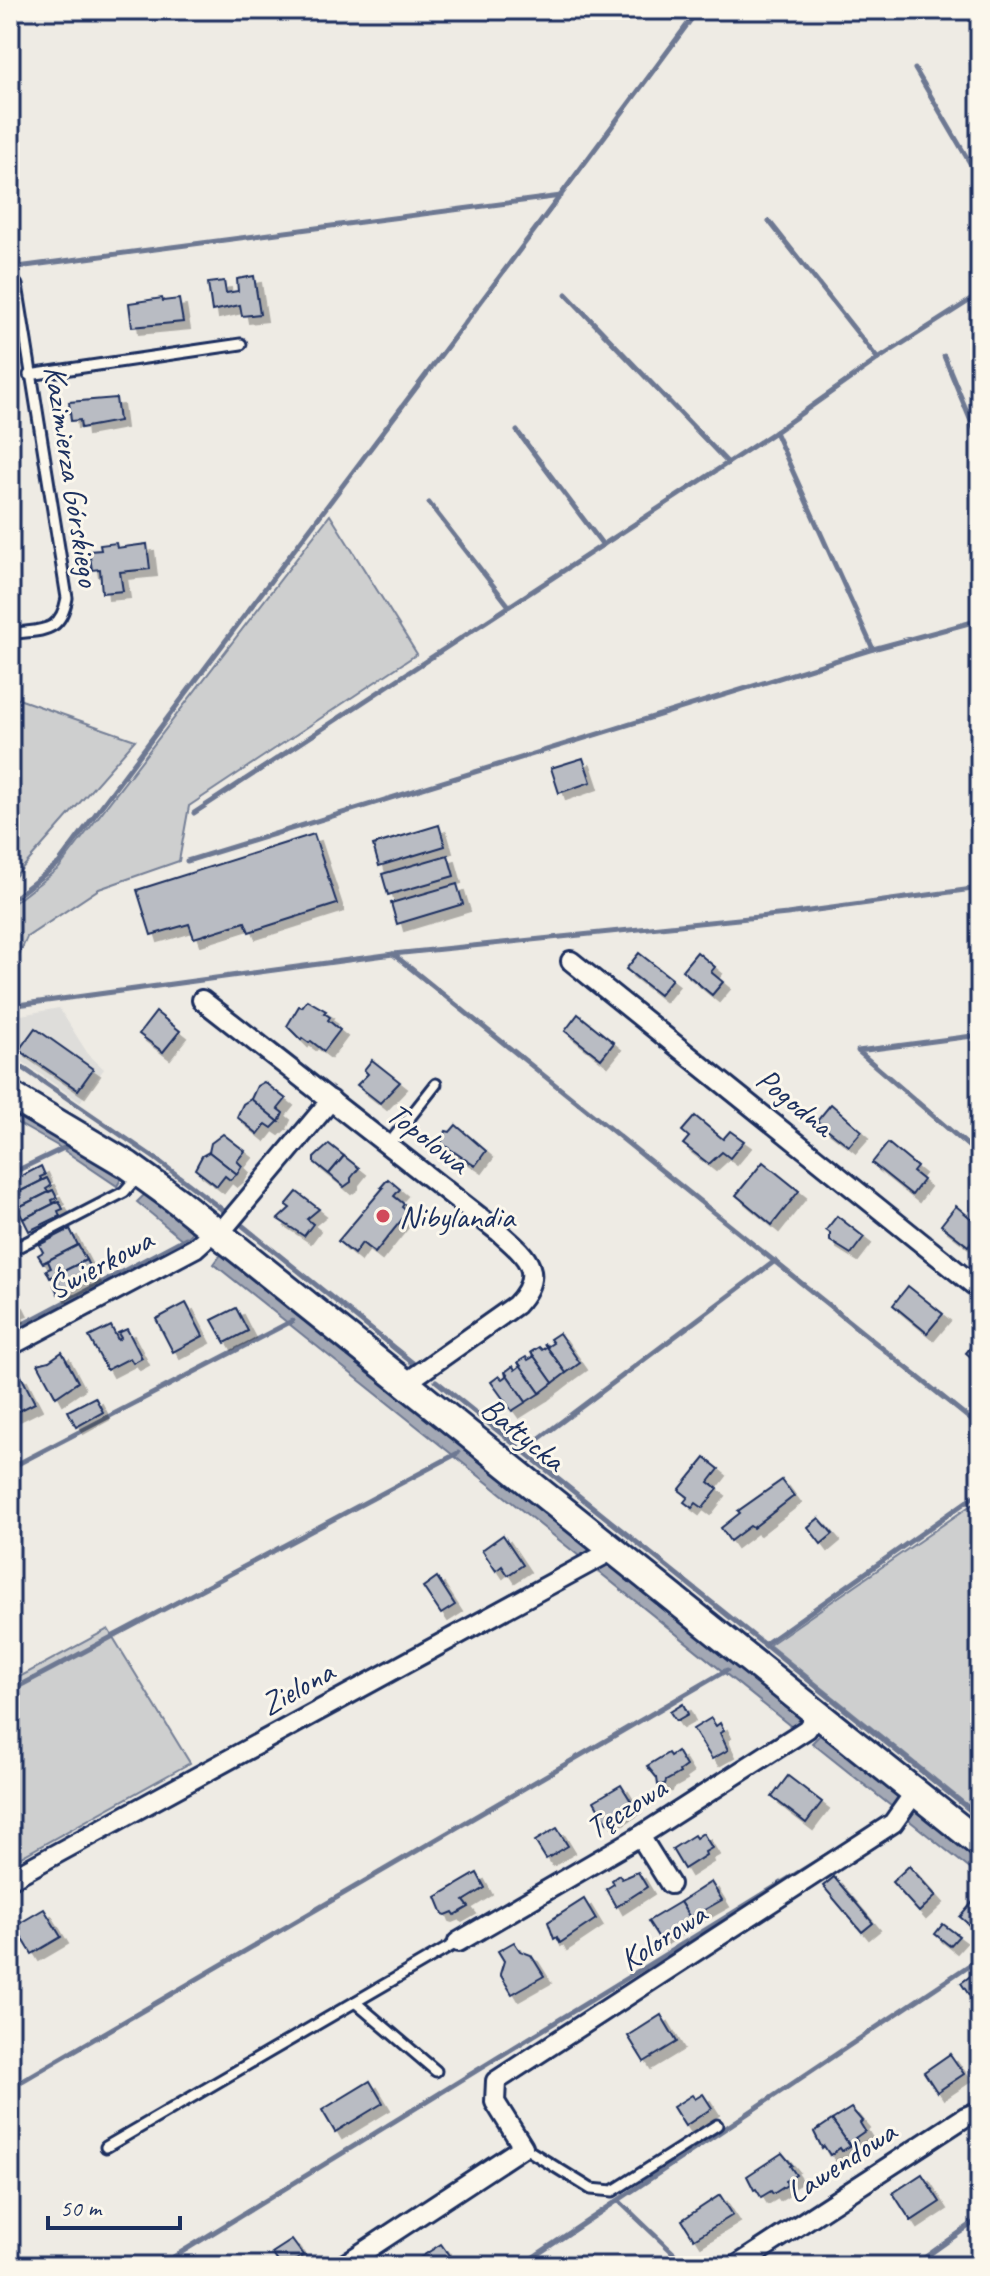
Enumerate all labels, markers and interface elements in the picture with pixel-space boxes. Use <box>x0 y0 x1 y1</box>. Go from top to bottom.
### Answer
street label: Kazimierza Górskiego <box>34 363 110 591</box>
street label: Pogodna <box>748 1058 844 1147</box>
street label: Topolowa <box>378 1093 479 1184</box>
place label: Nibylandia <box>399 1196 517 1237</box>
marker: Nibylandia <box>374 1207 392 1225</box>
street label: Świerkowa <box>40 1218 162 1309</box>
street label: Bałtycka <box>472 1388 575 1482</box>
street label: Zielona <box>253 1650 343 1725</box>
street label: Tęczowa <box>578 1766 676 1848</box>
street label: Kolorowa <box>612 1893 716 1980</box>
street label: Lawendowa <box>778 2110 905 2213</box>
scale bar <box>48 2180 180 2230</box>
text: 50 m <box>60 2193 103 2223</box>

